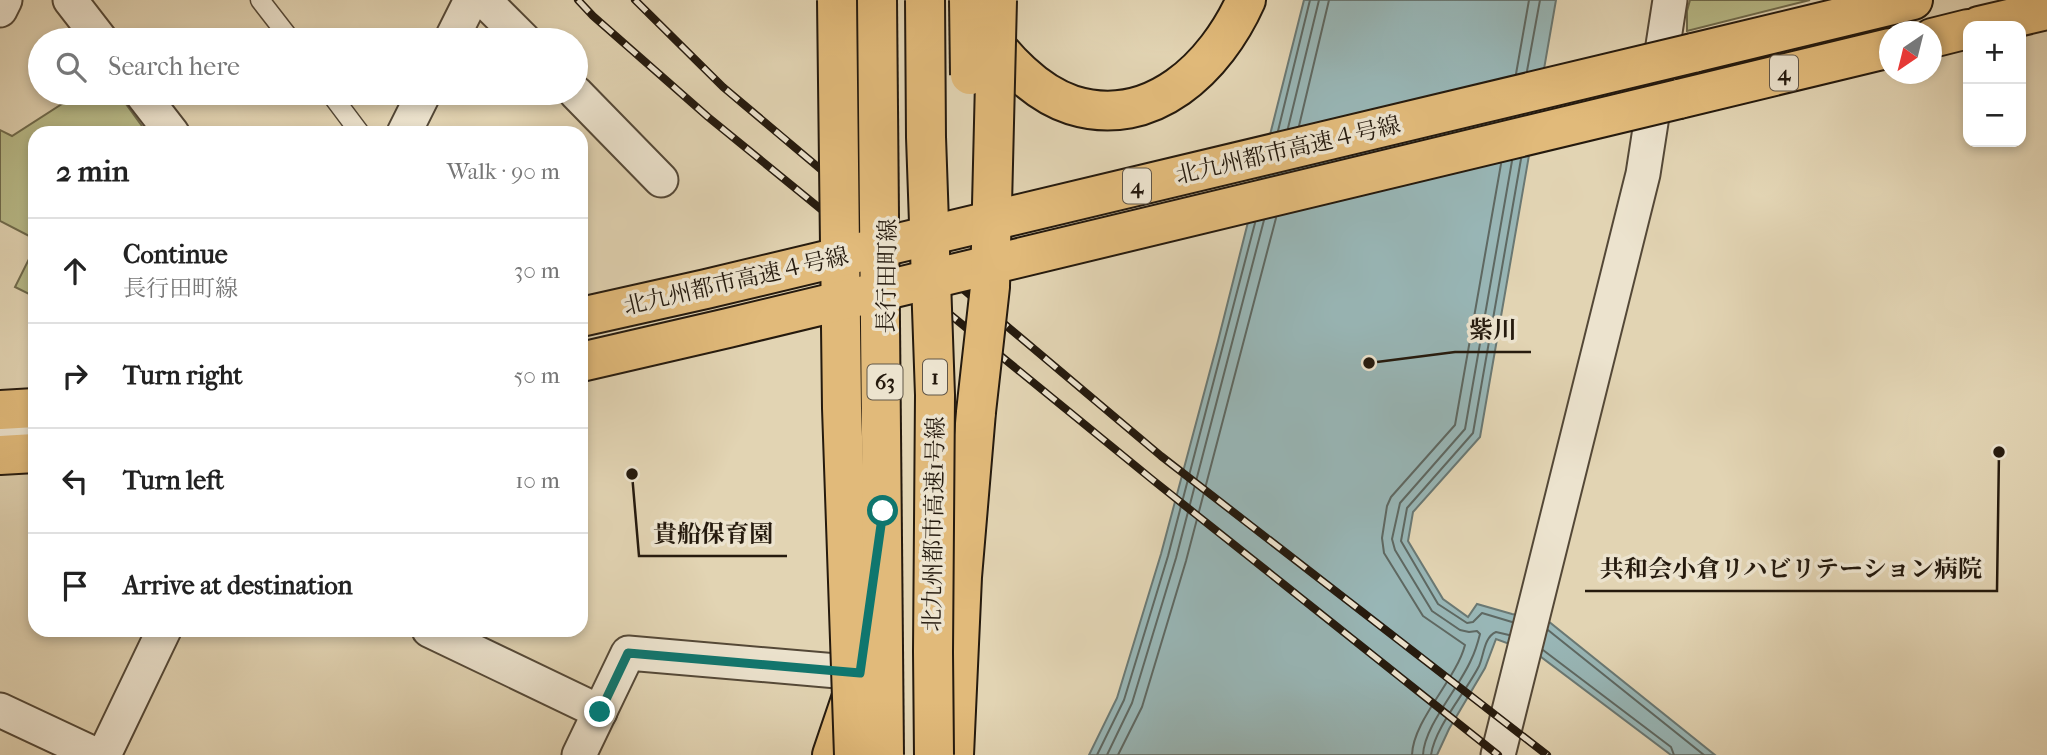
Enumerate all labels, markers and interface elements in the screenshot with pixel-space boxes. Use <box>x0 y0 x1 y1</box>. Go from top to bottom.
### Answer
north arrow <box>1879 21 1942 84</box>
map controls <box>1963 21 2026 147</box>
button: + <box>1963 21 2026 84</box>
search box <box>28 28 588 105</box>
icon: search <box>52 48 90 86</box>
text: Search here <box>108 51 240 82</box>
road number: 4 <box>1770 56 1798 90</box>
button: − <box>1963 84 2026 147</box>
street label: 北九州都市高速４号線 <box>1173 111 1403 189</box>
text: 2 min <box>56 154 129 189</box>
text: Walk · 90 m <box>447 158 560 185</box>
road number: 4 <box>1123 168 1151 204</box>
street label: 長行田町線 <box>872 218 902 334</box>
text: Continue <box>123 239 228 270</box>
street label: 北九州都市高速４号線 <box>621 242 851 320</box>
icon: ahead <box>56 252 94 290</box>
text: 30 m <box>514 257 560 284</box>
text: 長行田町線 <box>123 275 238 302</box>
callout: 紫川 <box>1455 307 1531 352</box>
text: 紫川 <box>1469 316 1517 344</box>
icon: right <box>56 357 94 395</box>
text: Turn right <box>123 360 243 391</box>
road number: 1 <box>923 360 947 394</box>
text: 50 m <box>513 362 560 389</box>
road number: 63 <box>868 364 903 400</box>
street label: 北九州都市高速1号線 <box>919 416 949 632</box>
icon: left <box>56 462 94 500</box>
text: Turn left <box>123 465 224 496</box>
text: 10 m <box>515 467 560 494</box>
route start <box>867 495 898 526</box>
callout: 貴船保育園 <box>639 511 787 556</box>
text: 貴船保育園 <box>653 520 773 548</box>
callout: 共和会小倉リハビリテーション病院 <box>1585 546 1997 591</box>
text: 共和会小倉リハビリテーション病院 <box>1600 555 1982 583</box>
icon: arrive <box>56 567 94 605</box>
text: Arrive at destination <box>123 570 353 601</box>
route end <box>584 696 615 727</box>

